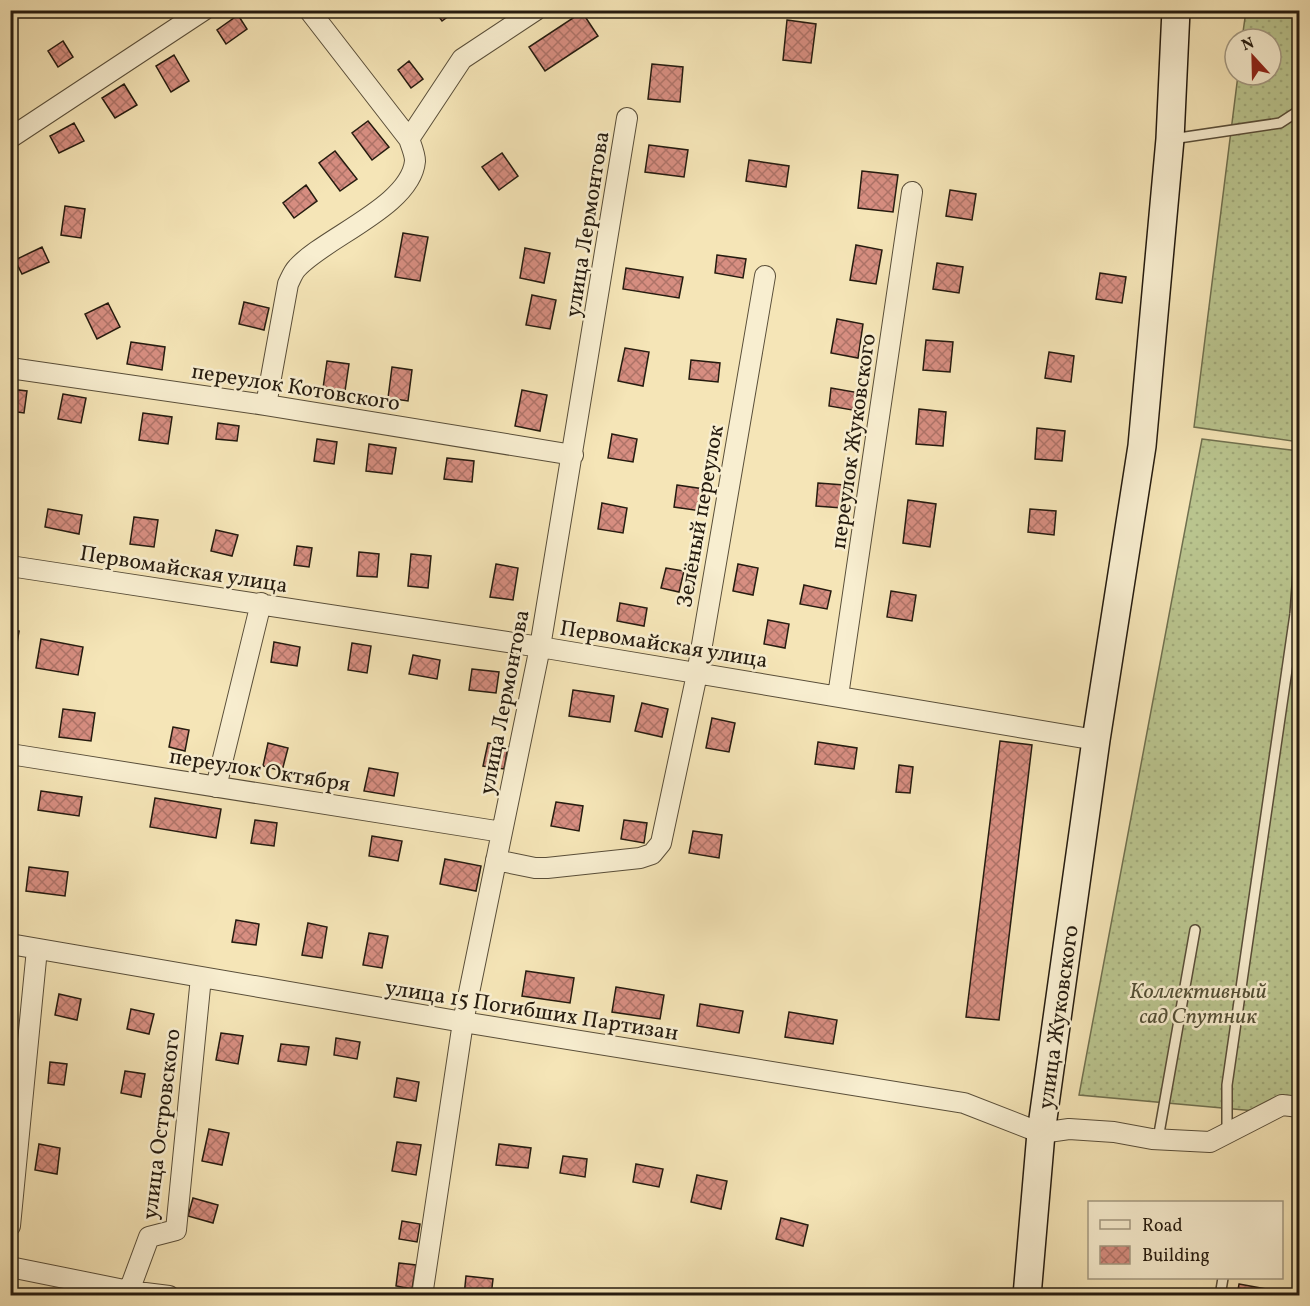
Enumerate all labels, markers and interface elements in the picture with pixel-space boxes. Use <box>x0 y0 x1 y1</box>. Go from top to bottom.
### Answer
north arrow <box>1223 27 1283 87</box>
text: N <box>1239 32 1258 57</box>
street label: улица Лермонтова <box>558 129 618 320</box>
street label: переулок Жуковского <box>824 332 885 551</box>
street label: переулок Котовского <box>189 357 402 420</box>
street label: Зелёный переулок <box>670 422 733 610</box>
street label: Первомайская улица <box>77 539 290 602</box>
street label: улица Лермонтова <box>472 607 539 798</box>
street label: Первомайская улица <box>557 614 770 677</box>
street label: переулок Октября <box>167 742 352 801</box>
street label: улица Жуковского <box>1031 923 1088 1111</box>
street label: улица 15 Погибших Партизан <box>383 973 681 1050</box>
park label: Коллективный сад Спутник <box>1129 977 1267 1033</box>
street label: улица Островского <box>135 1027 190 1222</box>
legend <box>1088 1201 1283 1279</box>
text: Road <box>1142 1214 1183 1239</box>
text: Building <box>1142 1244 1210 1269</box>

